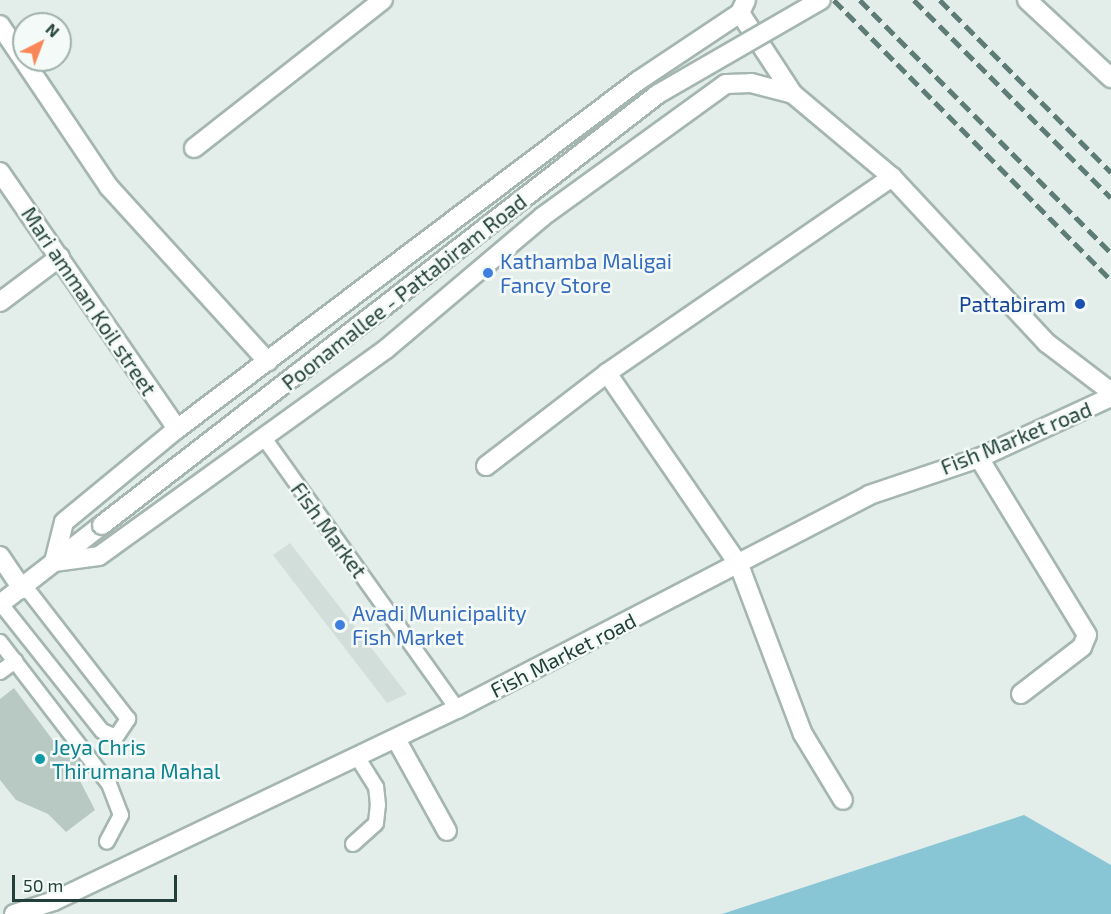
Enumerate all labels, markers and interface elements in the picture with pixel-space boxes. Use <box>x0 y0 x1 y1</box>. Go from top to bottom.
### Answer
north arrow <box>12 12 72 72</box>
text: N <box>42 19 64 41</box>
street label: Poonamallee - Pattabiram Road <box>277 189 531 395</box>
street label: Mari amman Koil street <box>16 202 162 400</box>
place label: Kathamba Maligai Fancy Store <box>500 248 672 298</box>
marker: Kathamba Maligai Fancy Store <box>481 266 495 280</box>
place label: Pattabiram <box>959 291 1066 317</box>
marker: Pattabiram <box>1071 295 1089 313</box>
street label: Fish Market road <box>937 396 1095 480</box>
street label: Fish Market <box>286 477 372 583</box>
place label: Avadi Municipality Fish Market <box>352 600 527 650</box>
street label: Fish Market road <box>486 607 640 703</box>
marker: Avadi Municipality Fish Market <box>333 618 347 632</box>
place label: Jeya Chris Thirumana Mahal <box>52 734 220 784</box>
marker: Jeya Chris Thirumana Mahal <box>33 752 47 766</box>
scale bar <box>15 863 180 901</box>
text: 50 m <box>23 874 63 896</box>

